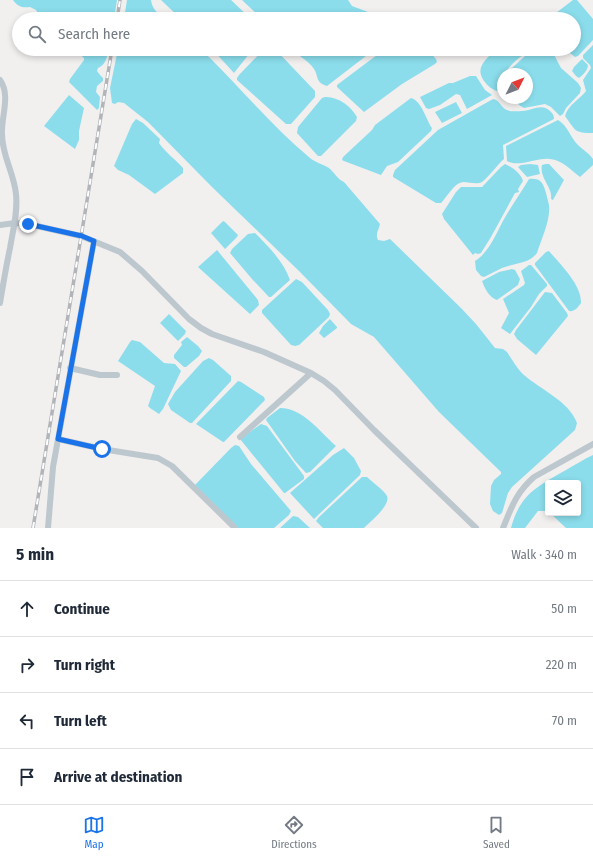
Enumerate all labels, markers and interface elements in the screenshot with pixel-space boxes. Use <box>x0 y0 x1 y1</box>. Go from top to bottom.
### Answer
search box <box>12 12 581 56</box>
icon: search <box>26 23 48 45</box>
text: Search here <box>58 25 130 43</box>
north arrow <box>497 68 533 104</box>
route end <box>19 215 37 233</box>
route start <box>93 440 111 458</box>
map controls <box>545 480 581 516</box>
button: layers <box>545 480 581 516</box>
text: 5 min <box>16 544 54 565</box>
text: Walk · 340 m <box>511 547 577 562</box>
icon: ahead <box>16 598 38 620</box>
text: Continue <box>54 600 110 618</box>
text: 50 m <box>551 601 577 616</box>
icon: right <box>16 654 38 676</box>
text: Turn right <box>54 656 115 674</box>
text: 220 m <box>546 657 577 672</box>
icon: left <box>16 710 38 732</box>
text: Turn left <box>54 712 107 730</box>
text: 70 m <box>552 713 577 728</box>
icon: arrive <box>16 766 38 788</box>
text: Arrive at destination <box>54 768 182 786</box>
tab: Map <box>83 814 105 851</box>
tab: Directions <box>271 814 317 851</box>
tab: Saved <box>483 814 510 851</box>

